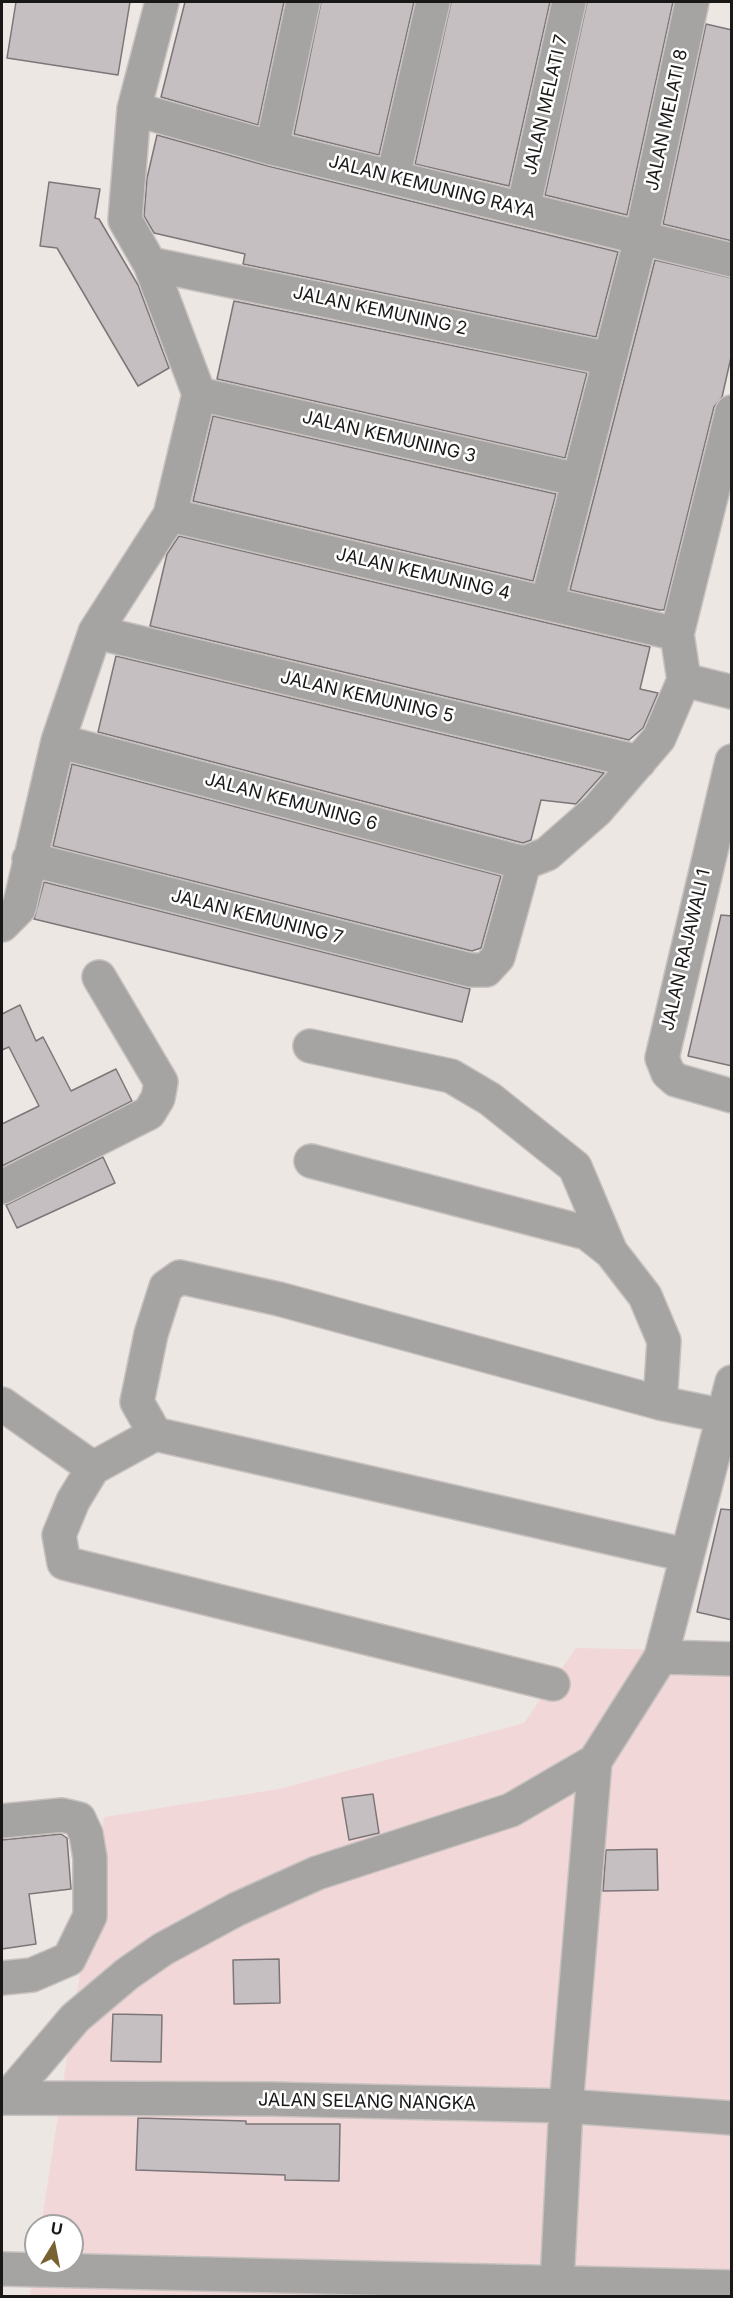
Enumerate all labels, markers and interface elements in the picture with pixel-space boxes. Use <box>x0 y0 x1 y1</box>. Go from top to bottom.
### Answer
street label: JALAN MELATI 7 <box>519 33 573 177</box>
street label: JALAN MELATI 8 <box>641 47 693 193</box>
street label: JALAN KEMUNING RAYA <box>326 151 538 223</box>
street label: JALAN KEMUNING 2 <box>291 282 469 340</box>
street label: JALAN KEMUNING 3 <box>300 406 478 468</box>
street label: JALAN KEMUNING 4 <box>334 543 512 605</box>
street label: JALAN KEMUNING 5 <box>278 667 456 727</box>
street label: JALAN KEMUNING 6 <box>202 769 380 835</box>
street label: JALAN RAJAWALI 1 <box>657 867 715 1033</box>
street label: JALAN KEMUNING 7 <box>169 885 345 949</box>
street label: JALAN SELANG NANGKA <box>258 2089 476 2115</box>
north arrow <box>24 2214 84 2274</box>
text: U <box>49 2217 64 2239</box>

